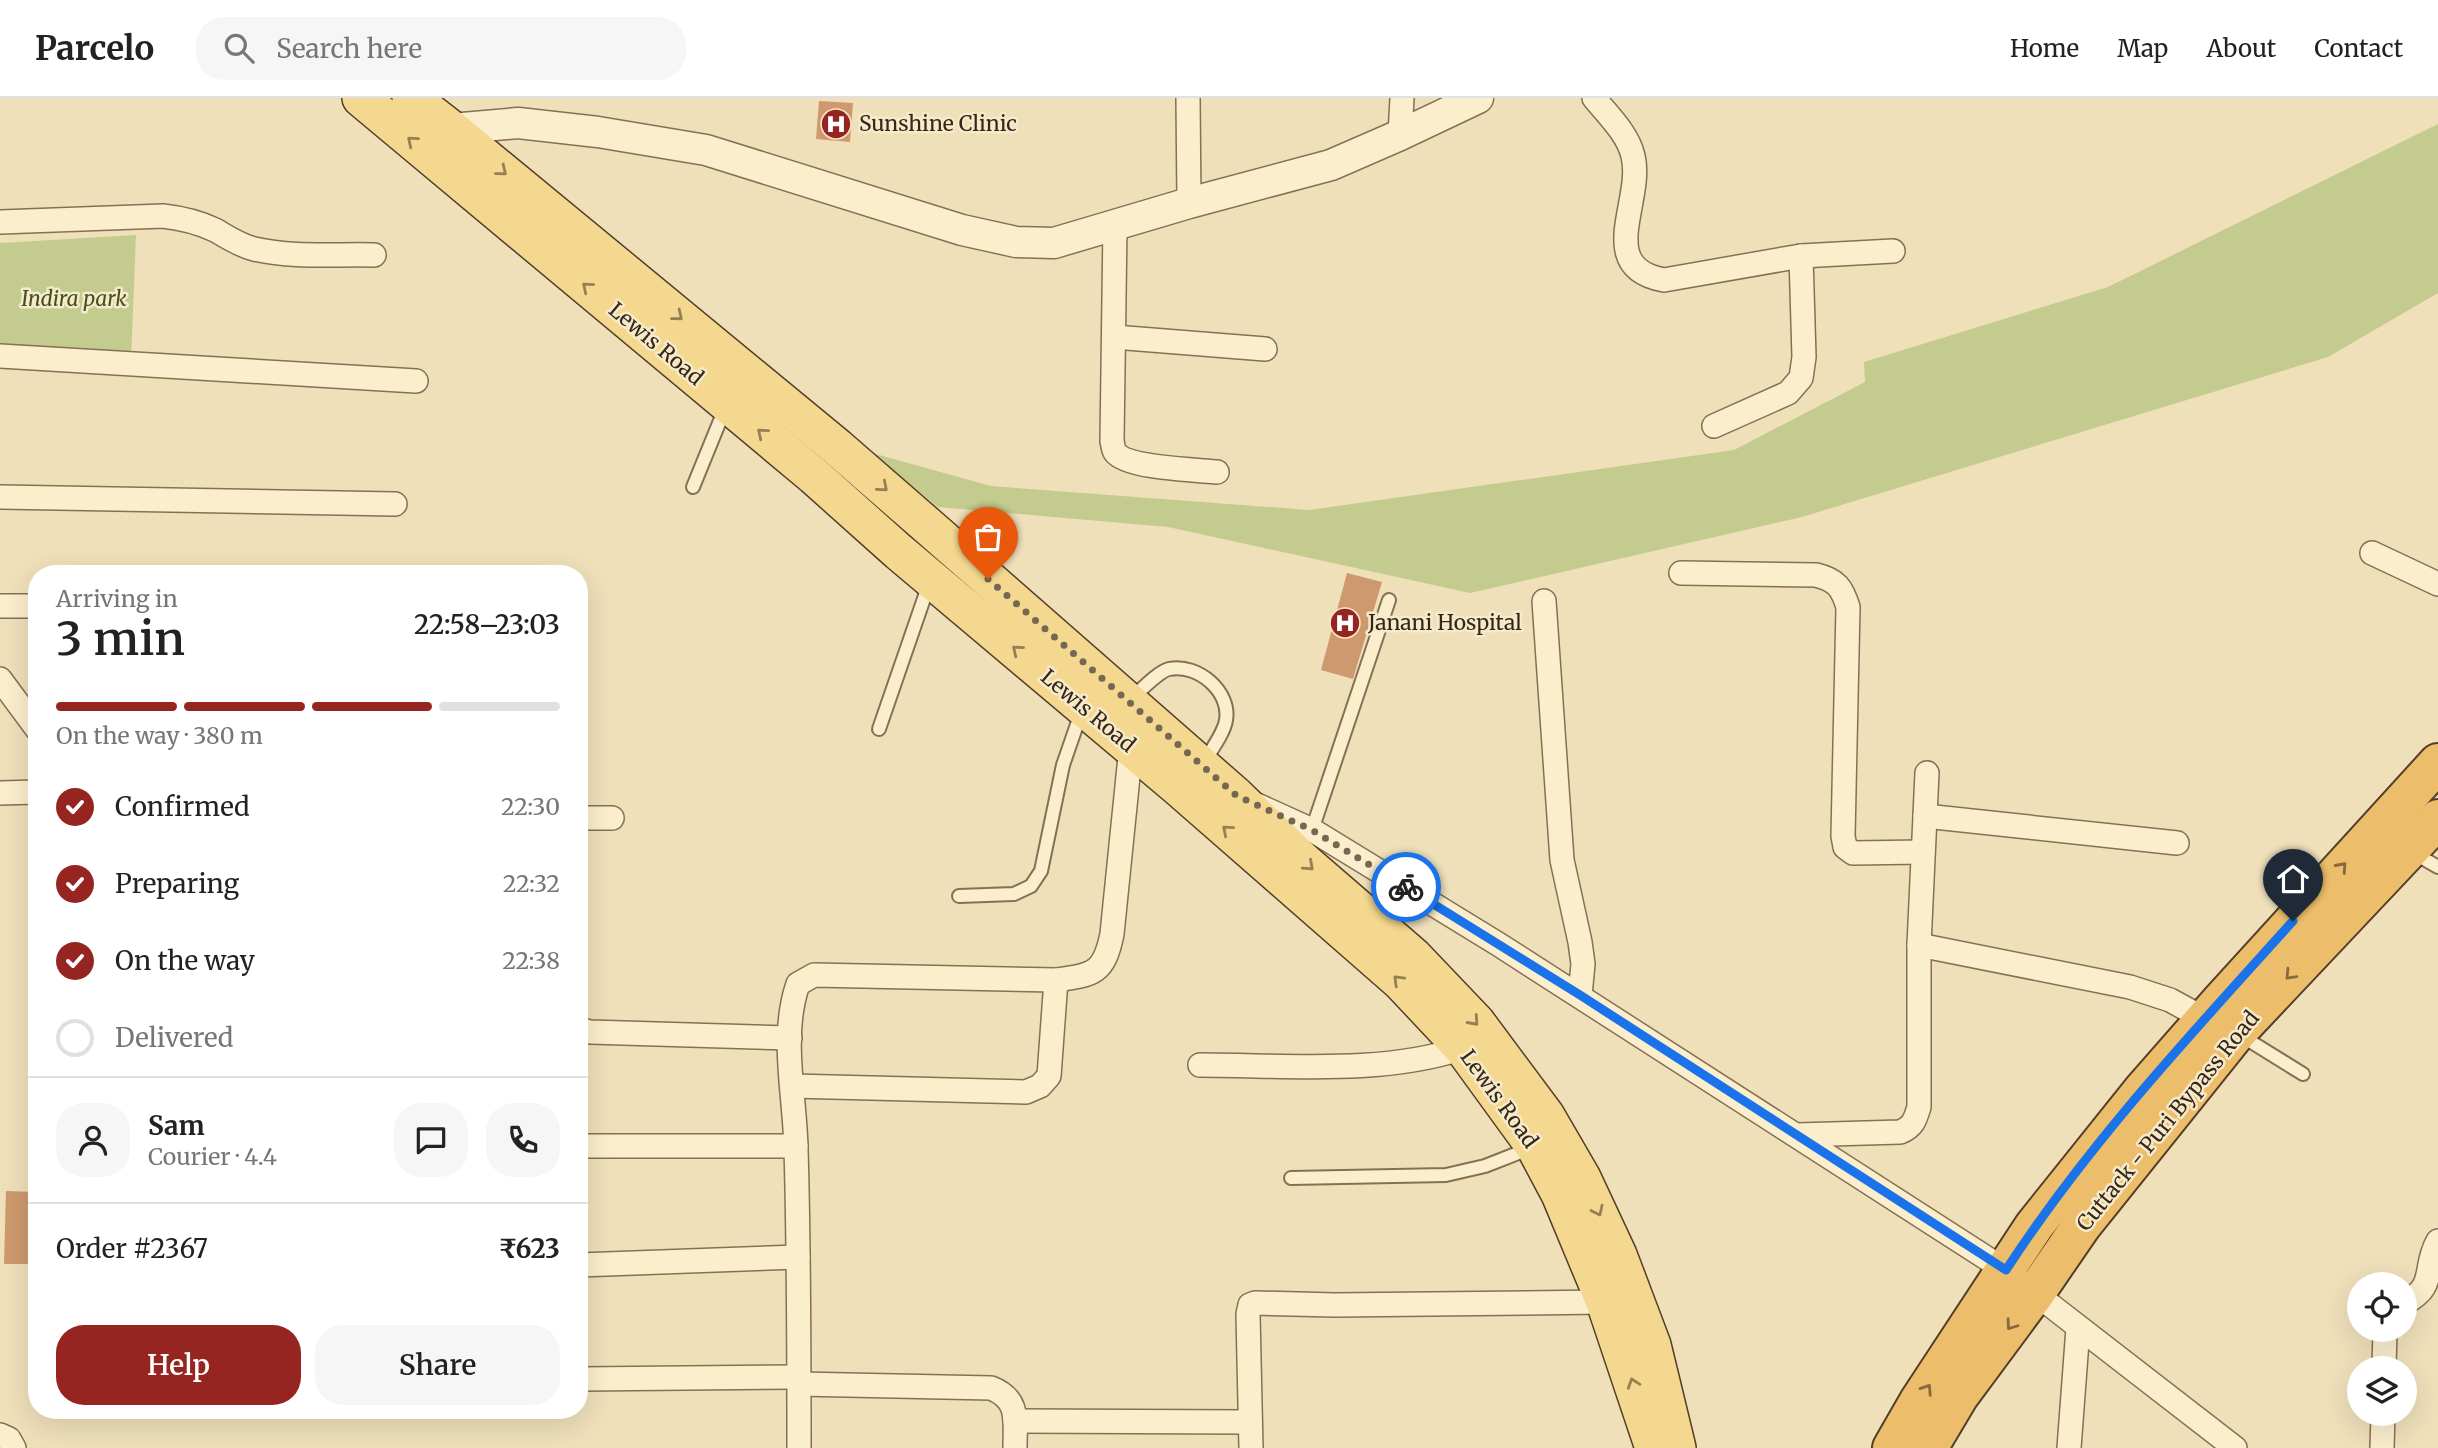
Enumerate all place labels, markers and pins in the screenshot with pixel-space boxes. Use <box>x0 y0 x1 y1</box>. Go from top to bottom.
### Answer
hospital icon: Sunshine Clinic <box>819 107 853 141</box>
place label: Sunshine Clinic <box>859 110 1017 137</box>
pin <box>958 507 1018 579</box>
hospital icon: Janani Hospital <box>1328 606 1362 640</box>
place label: Janani Hospital <box>1367 609 1522 636</box>
pin <box>2263 849 2323 921</box>

